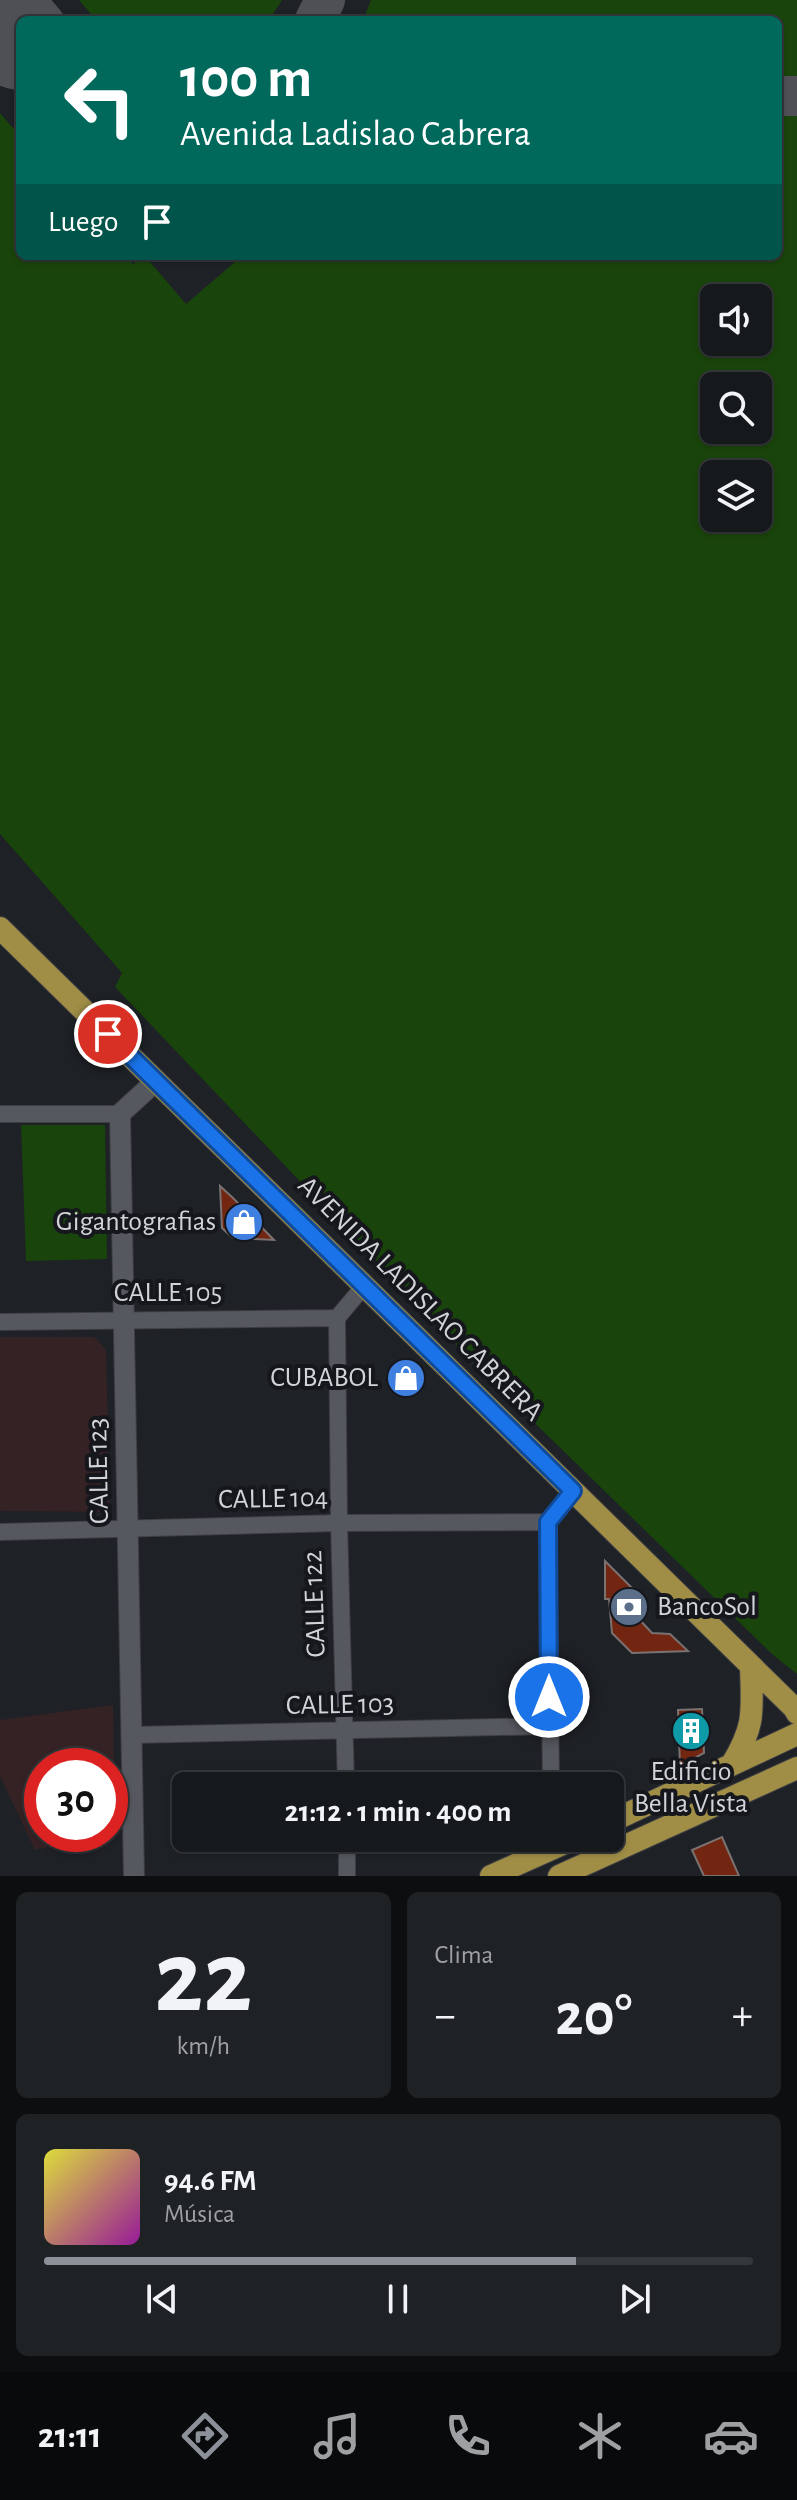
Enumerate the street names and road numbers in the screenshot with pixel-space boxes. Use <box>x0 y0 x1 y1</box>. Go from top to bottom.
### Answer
street label: AVENIDA LADISLAO CABRERA <box>292 1171 548 1427</box>
street label: CALLE 105 <box>114 1279 222 1307</box>
street label: CALLE 123 <box>84 1418 114 1524</box>
street label: CALLE 104 <box>218 1484 328 1514</box>
street label: CALLE 122 <box>299 1550 331 1658</box>
street label: CALLE 103 <box>286 1690 394 1720</box>

